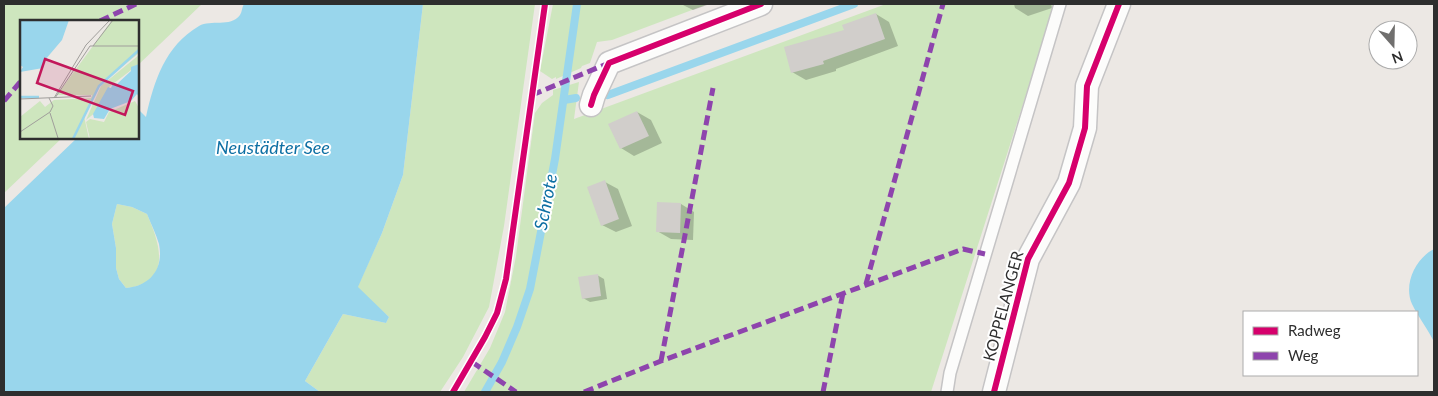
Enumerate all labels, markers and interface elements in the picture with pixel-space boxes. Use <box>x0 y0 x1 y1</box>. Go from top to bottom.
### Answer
inset map <box>20 20 139 139</box>
north arrow <box>1368 20 1418 70</box>
text: N <box>1390 48 1406 68</box>
water label: Neustädter See <box>216 136 330 158</box>
water label: Schrote <box>529 172 561 232</box>
street label: KOPPELANGER <box>979 249 1026 363</box>
legend <box>1243 311 1418 376</box>
text: Radweg <box>1288 321 1341 339</box>
text: Weg <box>1288 346 1319 364</box>

